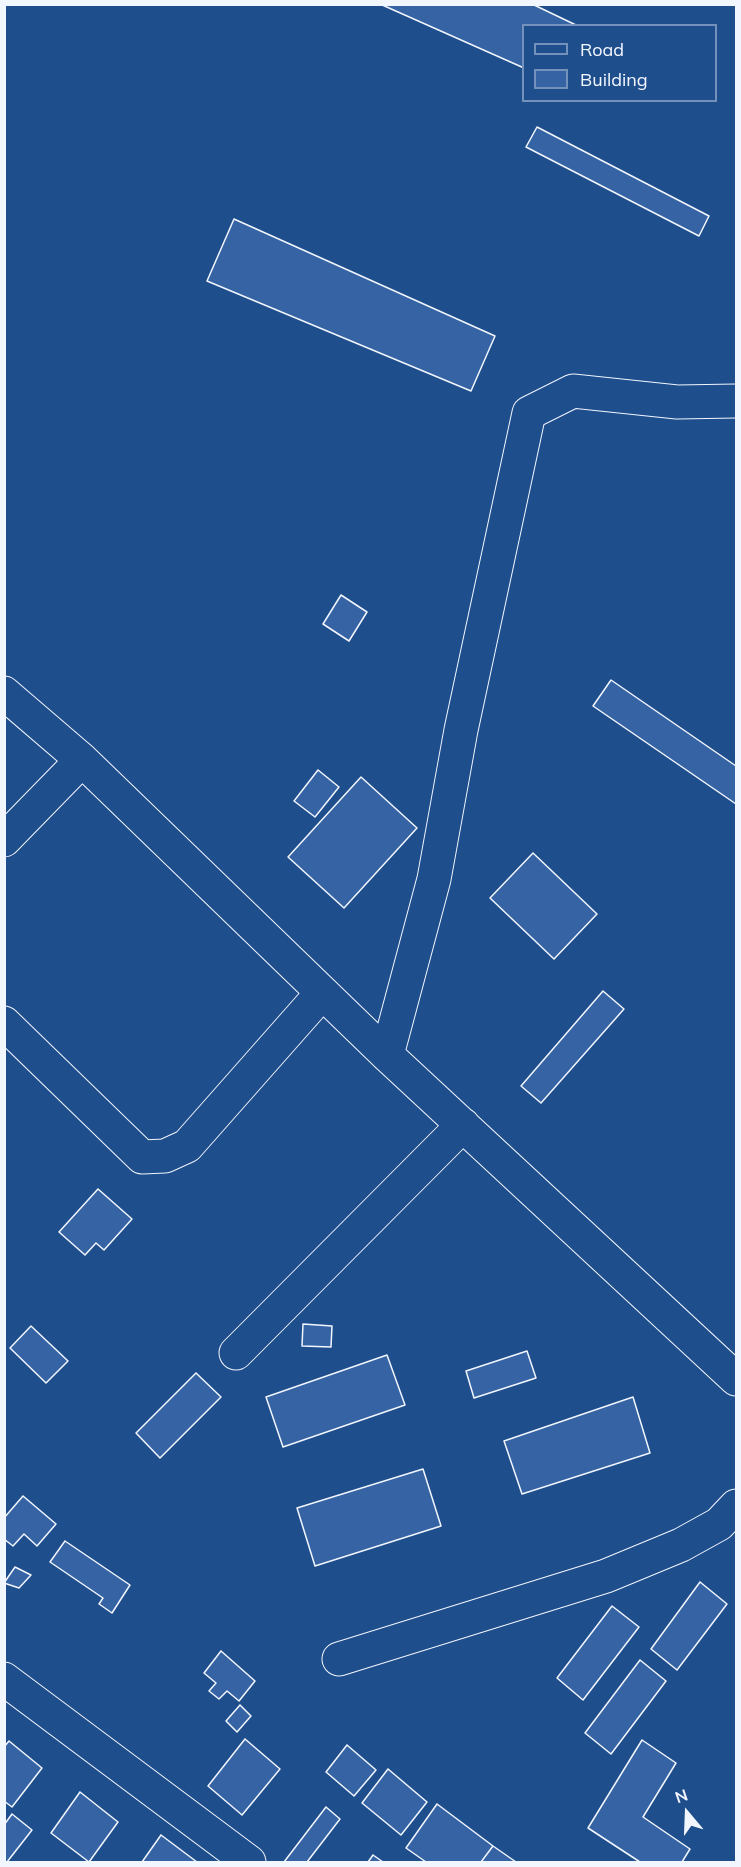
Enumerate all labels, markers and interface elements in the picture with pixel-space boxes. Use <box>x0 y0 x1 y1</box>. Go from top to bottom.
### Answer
legend <box>522 24 717 102</box>
text: Road <box>580 38 624 61</box>
text: Building <box>580 68 648 91</box>
north arrow <box>657 1783 717 1843</box>
text: N <box>672 1785 690 1807</box>

